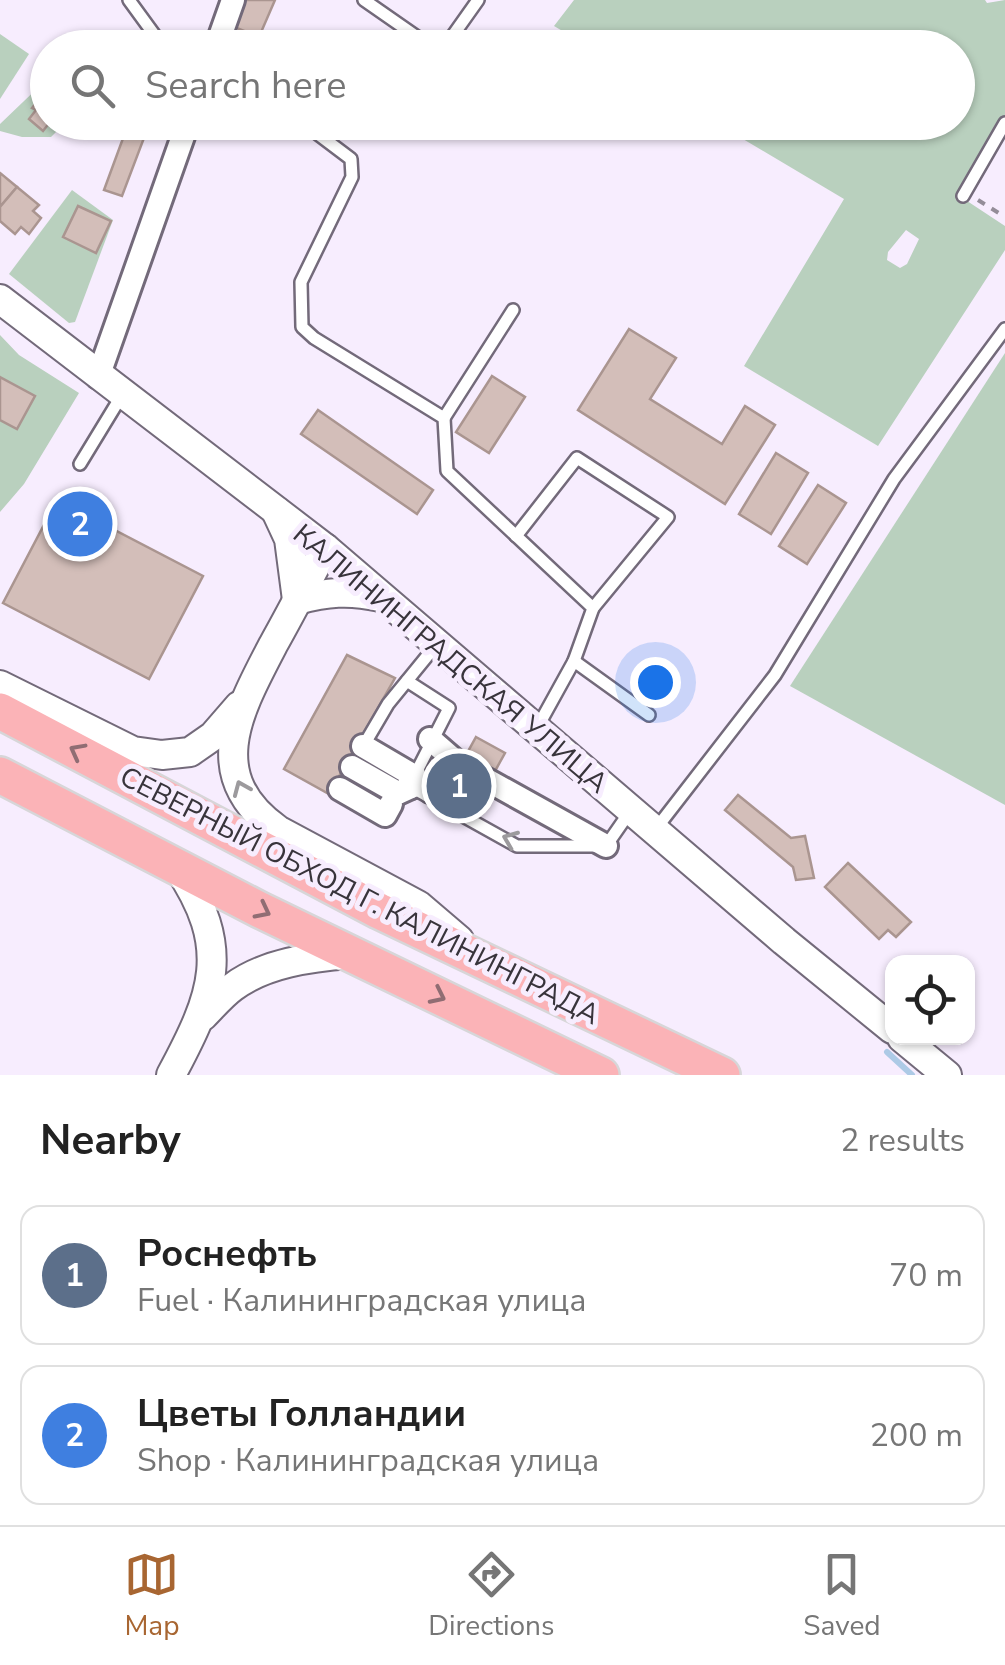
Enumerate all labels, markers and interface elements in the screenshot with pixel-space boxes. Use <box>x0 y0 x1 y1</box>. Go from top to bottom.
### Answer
search box <box>30 30 975 140</box>
icon: search <box>65 58 120 113</box>
text: Search here <box>145 60 346 111</box>
pin: 2 <box>48 486 112 562</box>
street label: КАЛИНИНГРАДСКАЯ УЛИЦА <box>285 516 616 802</box>
your location <box>630 657 681 708</box>
one-way arrow <box>69 744 87 763</box>
pin: 1 <box>426 748 492 824</box>
street label: СЕВЕРНЫЙ ОБХОД Г. КАЛИНИНГРАДА <box>113 758 606 1034</box>
one-way arrow <box>233 780 253 798</box>
one-way arrow <box>502 831 520 851</box>
one-way arrow <box>253 899 271 919</box>
map controls <box>885 955 975 1045</box>
button: locate <box>885 955 975 1045</box>
one-way arrow <box>428 984 446 1004</box>
text: Nearby <box>40 1112 181 1169</box>
text: 2 results <box>840 1119 965 1162</box>
text: Роснефть <box>137 1228 317 1279</box>
text: 1 <box>65 1254 84 1297</box>
text: 70 m <box>889 1254 963 1297</box>
text: Fuel · Калининградская улица <box>137 1279 586 1322</box>
text: Цветы Голландии <box>137 1388 466 1439</box>
text: 2 <box>65 1414 84 1457</box>
text: 200 m <box>870 1414 963 1457</box>
text: Shop · Калининградская улица <box>137 1439 599 1482</box>
tab: Map <box>124 1547 179 1645</box>
tab: Directions <box>428 1547 554 1645</box>
tab: Saved <box>803 1547 881 1645</box>

